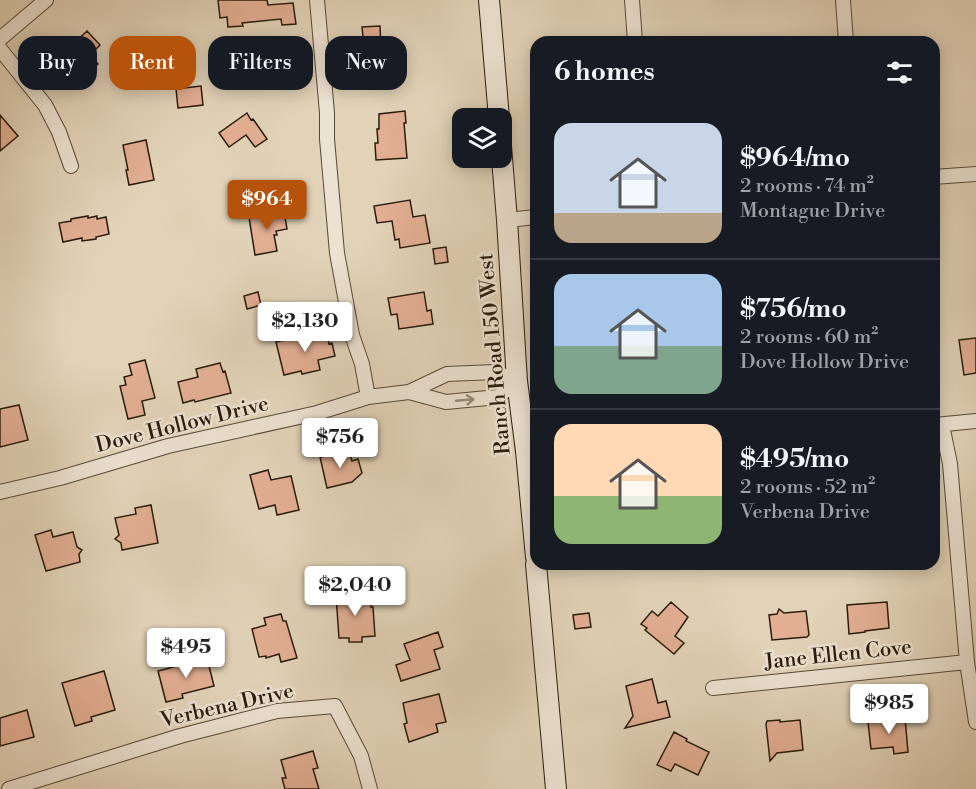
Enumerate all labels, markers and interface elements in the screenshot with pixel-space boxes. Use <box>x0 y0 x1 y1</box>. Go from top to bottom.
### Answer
chip: Buy <box>18 36 97 90</box>
chip: Rent <box>109 36 196 90</box>
chip: Filters <box>208 36 313 90</box>
chip: New <box>325 36 407 90</box>
text: 6 homes <box>554 56 655 88</box>
icon: filters <box>883 56 916 89</box>
map controls <box>452 108 512 168</box>
button: layers <box>452 108 512 168</box>
text: $964/mo <box>740 142 850 174</box>
icon: home <box>602 147 674 219</box>
text: 2 rooms · 74 m² <box>740 174 874 199</box>
pin: $964 <box>231 180 303 231</box>
text: $964 <box>242 187 292 212</box>
text: Montague Drive <box>740 199 885 224</box>
street label: Ranch Road 150 West <box>473 251 517 456</box>
text: $756/mo <box>740 293 847 325</box>
icon: home <box>602 298 674 370</box>
pin: $2,130 <box>256 302 354 353</box>
text: $2,130 <box>272 309 338 334</box>
text: 2 rooms · 60 m² <box>740 325 878 350</box>
text: Dove Hollow Drive <box>740 350 909 375</box>
street label: Dove Hollow Drive <box>93 391 271 459</box>
one-way arrow <box>455 394 475 405</box>
pin: $756 <box>304 418 376 469</box>
text: $756 <box>316 425 364 450</box>
text: $495/mo <box>740 443 849 475</box>
icon: home <box>602 448 674 520</box>
text: 2 rooms · 52 m² <box>740 475 875 500</box>
text: Verbena Drive <box>740 500 870 525</box>
pin: $2,040 <box>306 566 404 617</box>
text: $2,040 <box>318 573 392 598</box>
pin: $495 <box>150 628 222 679</box>
street label: Jane Ellen Cove <box>762 634 913 676</box>
text: $495 <box>161 635 211 660</box>
street label: Verbena Drive <box>157 678 297 734</box>
pin: $985 <box>853 684 925 735</box>
text: $985 <box>864 691 914 716</box>

